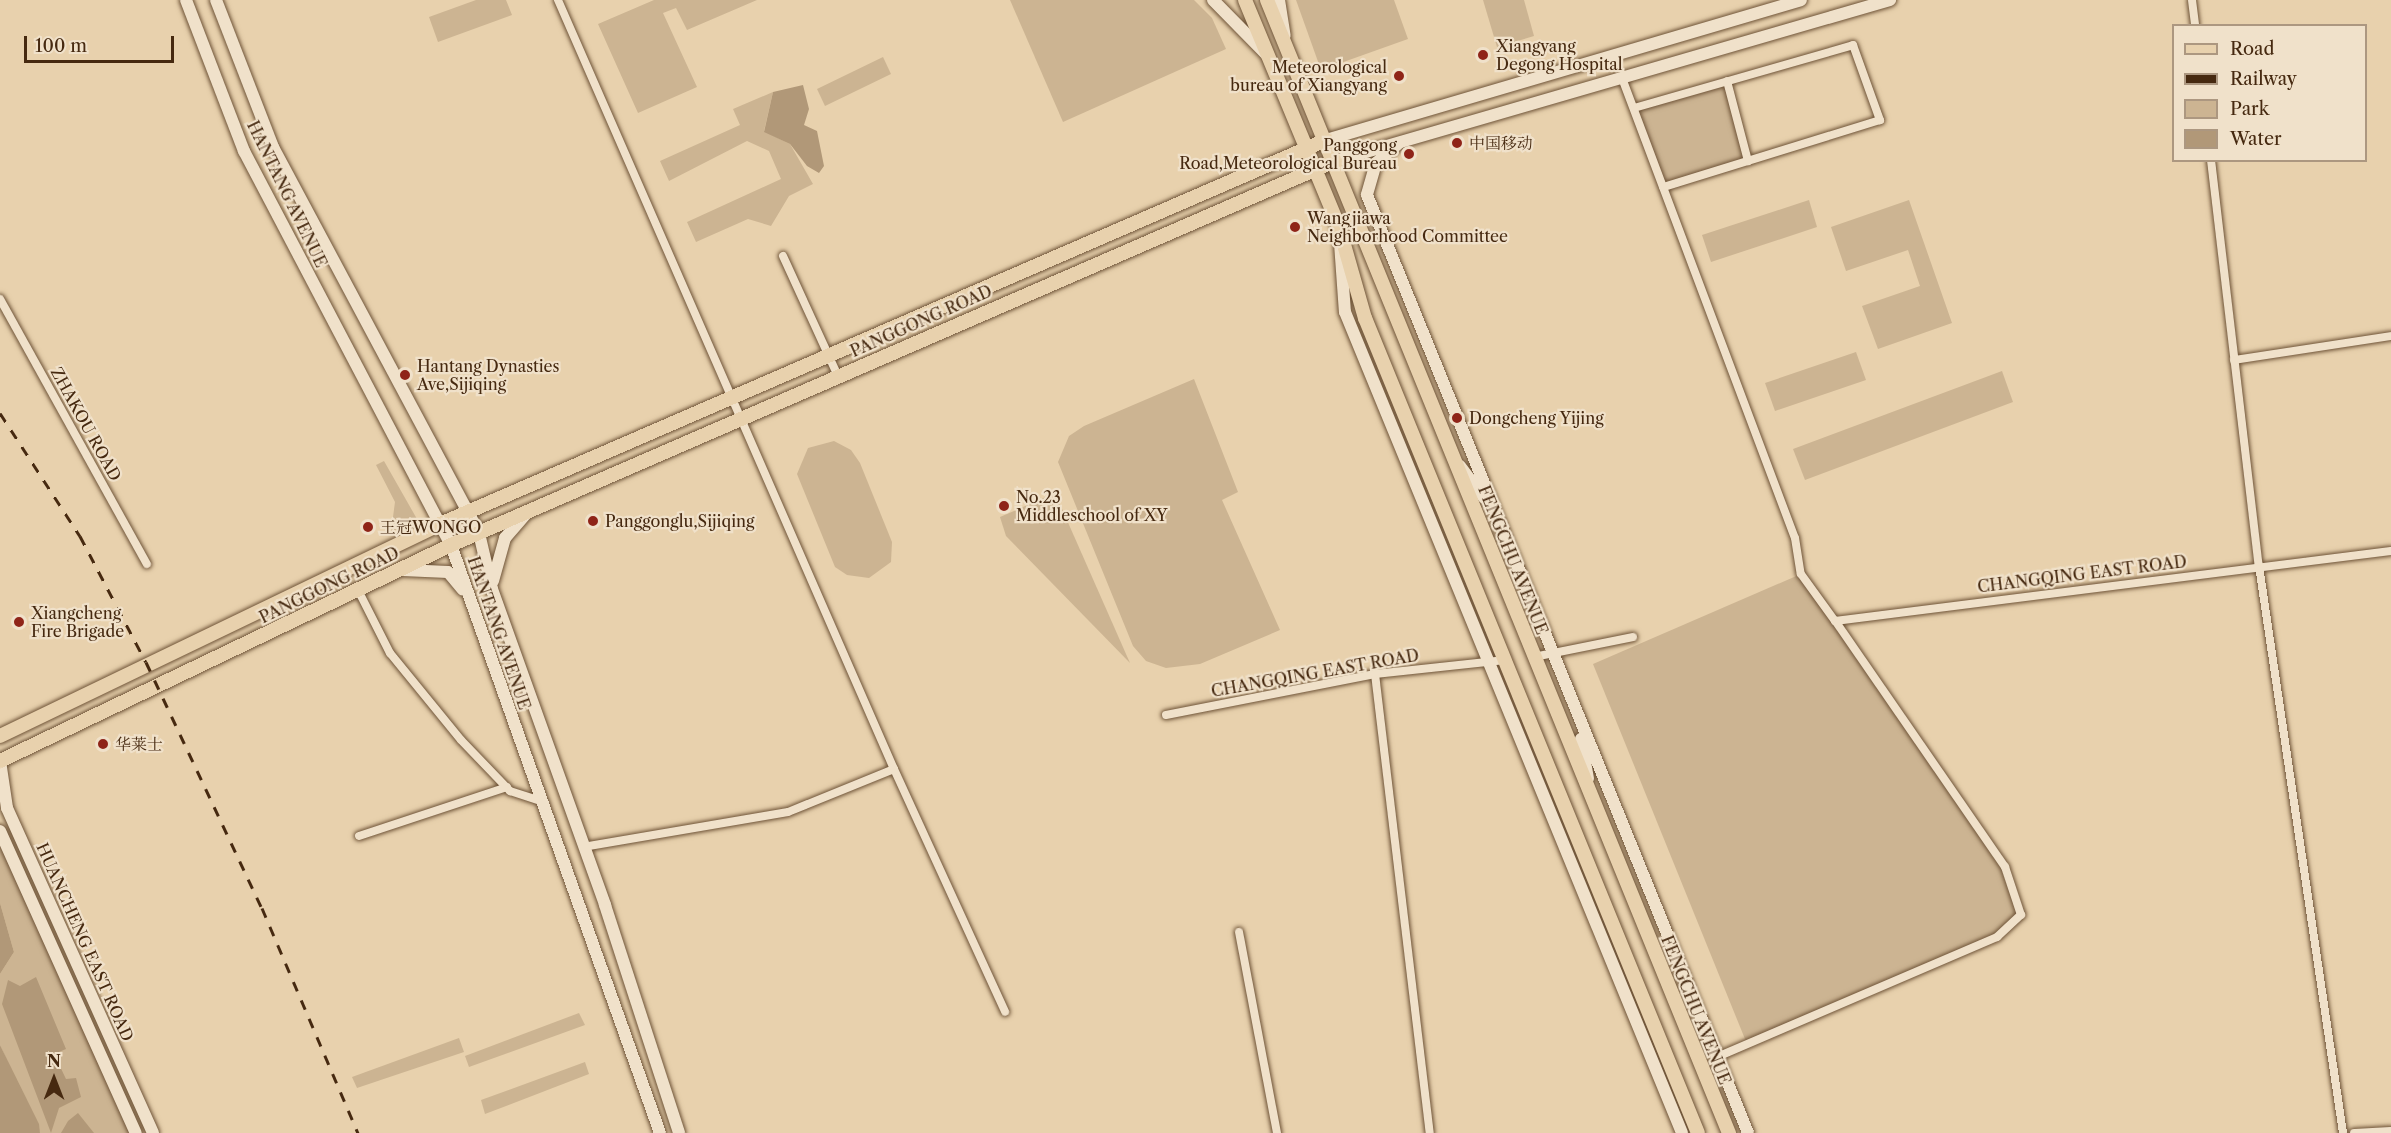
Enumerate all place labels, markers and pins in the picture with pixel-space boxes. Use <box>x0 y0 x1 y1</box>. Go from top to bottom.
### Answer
place label: Xiangyang Degong Hospital <box>1496 36 1623 74</box>
marker: Xiangyang Degong Hospital <box>1474 46 1492 64</box>
place label: Meteorological bureau of Xiangyang <box>1230 57 1387 95</box>
marker: Meteorological bureau of Xiangyang <box>1392 69 1406 83</box>
place label: 中国移动 <box>1469 133 1533 153</box>
place label: Panggong Road,Meteorological Bureau <box>1179 135 1397 173</box>
marker: 中国移动 <box>1450 136 1464 150</box>
marker: Panggong Road,Meteorological Bureau <box>1402 147 1416 161</box>
place label: Wangjiawa Neighborhood Committee <box>1307 208 1508 246</box>
marker: Wangjiawa Neighborhood Committee <box>1288 220 1302 234</box>
place label: Hantang Dynasties Ave,Sijiqing <box>417 356 560 394</box>
marker: Hantang Dynasties Ave,Sijiqing <box>398 368 412 382</box>
place label: Dongcheng Yijing <box>1469 408 1604 428</box>
marker: Dongcheng Yijing <box>1450 411 1464 425</box>
place label: No.23 Middleschool of XY <box>1016 487 1168 525</box>
marker: No.23 Middleschool of XY <box>997 499 1011 513</box>
place label: Panggonglu,Sijiqing <box>605 511 754 531</box>
marker: Panggonglu,Sijiqing <box>586 514 600 528</box>
place label: 王冠WONGO <box>380 517 481 537</box>
marker: 王冠WONGO <box>361 520 375 534</box>
place label: Xiangcheng Fire Brigade <box>31 603 124 641</box>
marker: Xiangcheng Fire Brigade <box>12 615 26 629</box>
place label: 华莱士 <box>115 734 163 754</box>
marker: 华莱士 <box>96 737 110 751</box>

